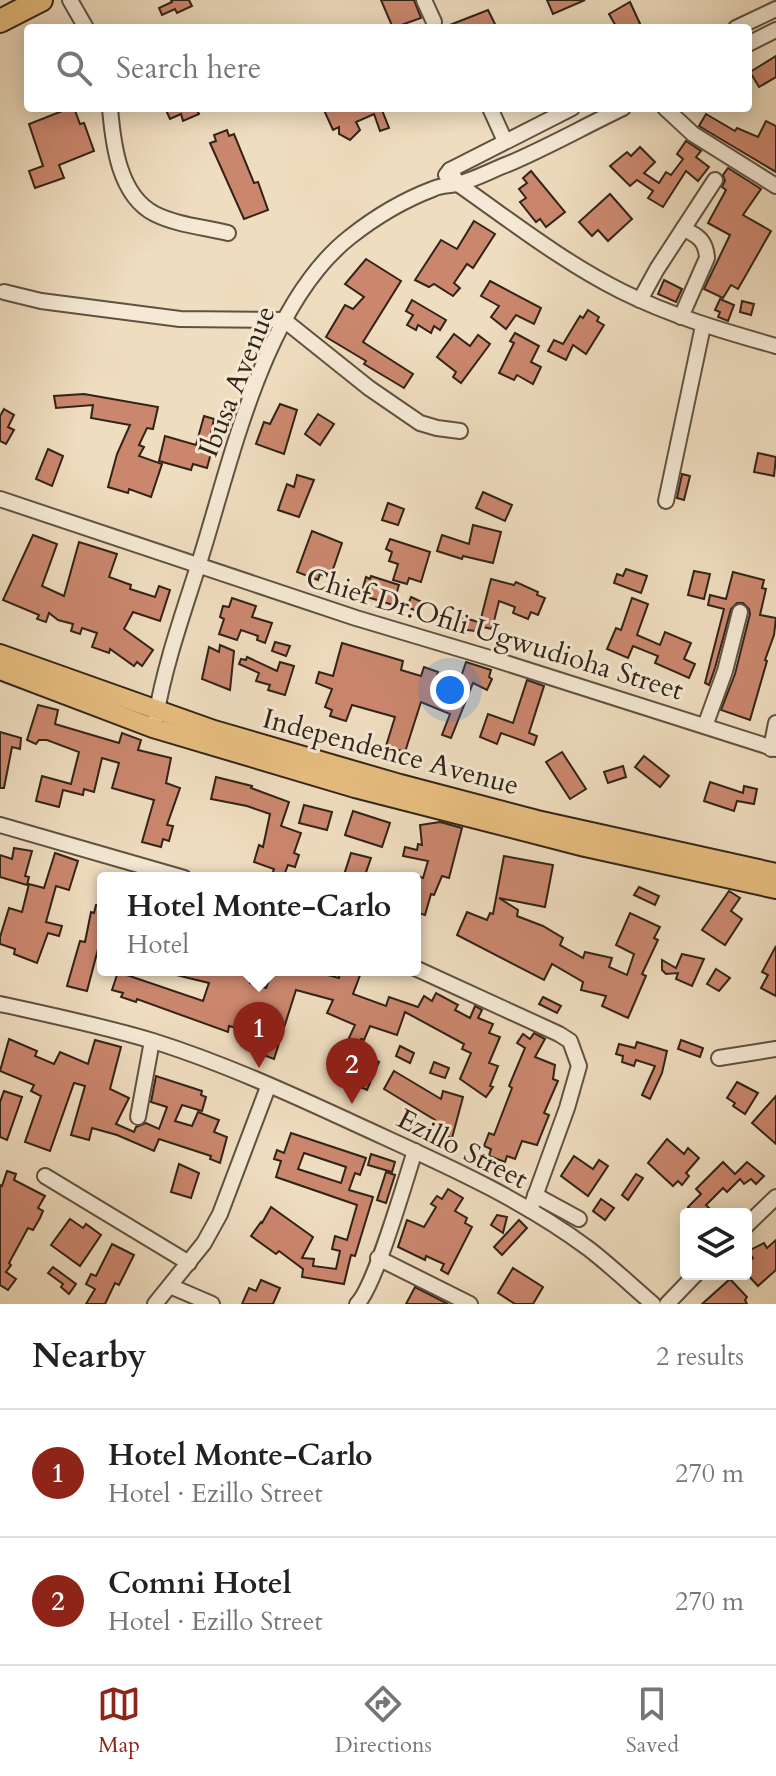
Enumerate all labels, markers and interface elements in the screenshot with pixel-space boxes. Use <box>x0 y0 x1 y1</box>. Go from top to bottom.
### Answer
search box <box>24 24 752 112</box>
icon: search <box>52 46 96 90</box>
text: Search here <box>116 48 261 89</box>
street label: Ibusa Avenue <box>189 300 284 463</box>
street label: Chief Dr.Ofili Ugwudioha Street <box>301 558 688 710</box>
your location <box>430 670 470 710</box>
street label: Independence Avenue <box>258 699 523 804</box>
popup <box>97 872 421 976</box>
text: Hotel Monte-Carlo <box>127 886 391 927</box>
text: Hotel <box>127 927 189 962</box>
pin: 1 <box>233 1002 285 1068</box>
pin: 2 <box>326 1038 378 1104</box>
street label: Ezillo Street <box>391 1100 535 1198</box>
map controls <box>680 1208 752 1280</box>
button: layers <box>680 1208 752 1280</box>
text: Nearby <box>32 1333 147 1379</box>
text: 2 results <box>656 1339 744 1374</box>
text: Hotel Monte-Carlo <box>108 1435 372 1476</box>
text: 1 <box>51 1456 65 1491</box>
text: 270 m <box>675 1456 744 1491</box>
text: Hotel · Ezillo Street <box>108 1476 323 1511</box>
text: Comni Hotel <box>108 1563 291 1604</box>
text: 2 <box>51 1584 65 1619</box>
text: 270 m <box>675 1584 744 1619</box>
text: Hotel · Ezillo Street <box>108 1604 323 1639</box>
tab: Map <box>97 1682 141 1760</box>
tab: Directions <box>335 1682 432 1760</box>
tab: Saved <box>626 1682 679 1760</box>

